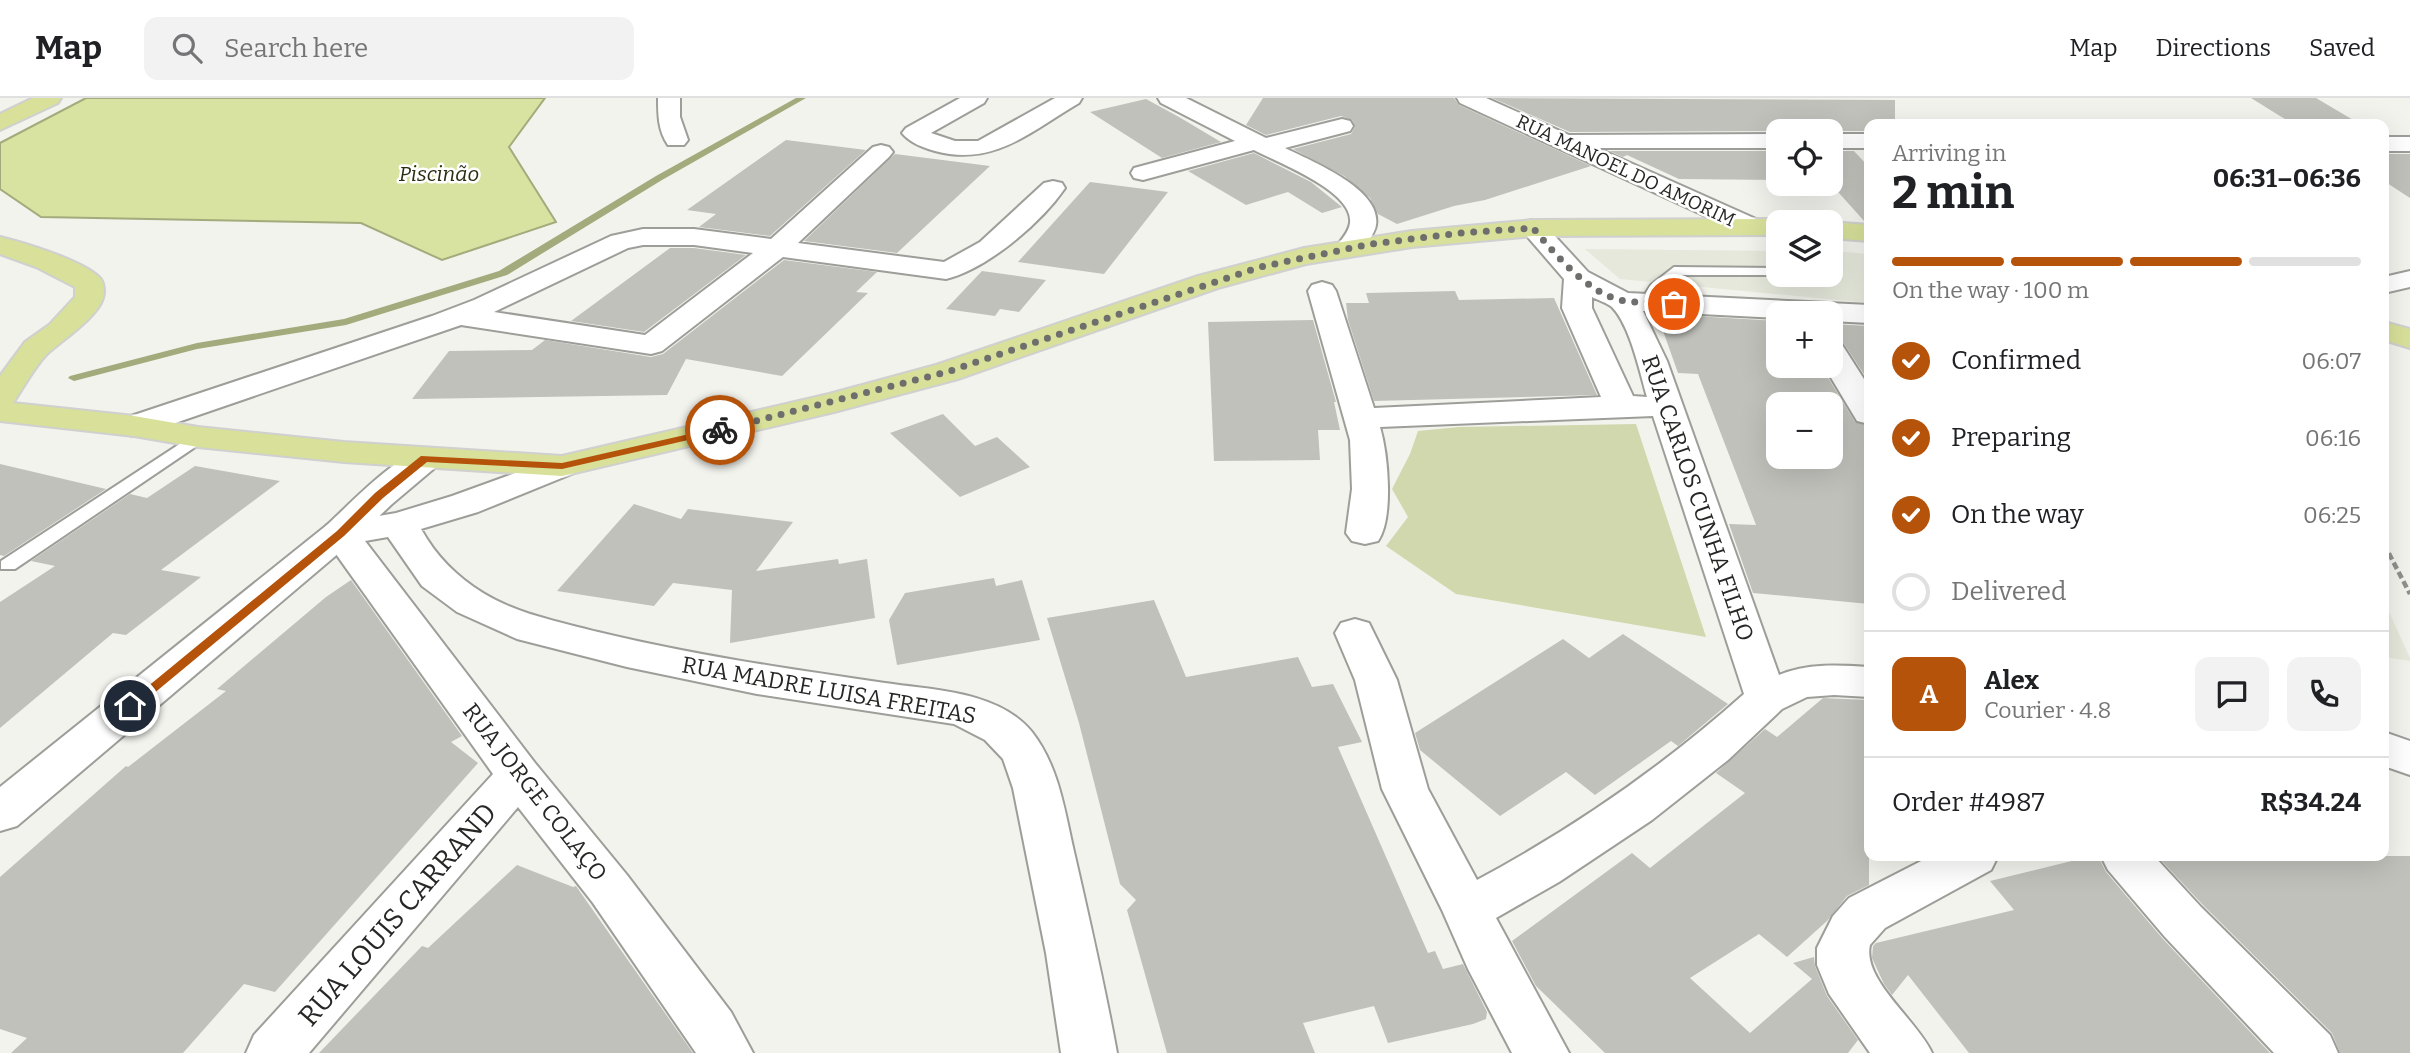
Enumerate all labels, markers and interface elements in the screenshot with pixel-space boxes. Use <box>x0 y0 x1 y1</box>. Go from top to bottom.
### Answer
search box <box>144 17 634 80</box>
text: Map <box>35 28 102 68</box>
icon: search <box>168 29 206 67</box>
text: Search here <box>224 33 368 64</box>
text: Map <box>2069 34 2118 62</box>
text: Directions <box>2156 34 2271 62</box>
text: Saved <box>2309 34 2375 62</box>
street label: RUA MANOEL DO AMORIM <box>1513 110 1739 231</box>
map controls <box>1766 119 1843 469</box>
button: locate <box>1766 119 1843 196</box>
text: Arriving in <box>1892 139 2006 167</box>
water label: Piscinão <box>399 161 479 187</box>
text: 06:31–06:36 <box>2213 163 2361 194</box>
text: 2 min <box>1892 165 2014 220</box>
button: layers <box>1766 210 1843 287</box>
pin <box>1644 274 1704 334</box>
text: On the way · 100 m <box>1892 276 2089 304</box>
icon: bag <box>1655 285 1693 323</box>
button: + <box>1766 301 1843 378</box>
icon: check <box>1892 342 1930 380</box>
text: Confirmed <box>1951 345 2081 376</box>
text: 06:07 <box>2302 347 2361 375</box>
street label: RUA CARLOS CUNHA FILHO <box>1636 351 1760 645</box>
button: − <box>1766 392 1843 469</box>
courier <box>685 395 755 465</box>
icon: bike <box>701 411 739 449</box>
icon: check <box>1892 419 1930 457</box>
text: Preparing <box>1951 422 2071 453</box>
text: 06:16 <box>2305 424 2361 452</box>
icon: check <box>1892 496 1930 534</box>
text: On the way <box>1951 499 2084 530</box>
text: 06:25 <box>2303 501 2361 529</box>
text: Delivered <box>1951 576 2066 607</box>
street label: RUA MADRE LUISA FREITAS <box>680 650 978 730</box>
button: chat <box>2195 657 2269 731</box>
button: phone <box>2287 657 2361 731</box>
text: Alex <box>1984 665 2039 696</box>
pin <box>100 676 160 736</box>
text: A <box>1920 679 1938 710</box>
icon: home <box>111 687 149 725</box>
text: Courier · 4.8 <box>1984 696 2111 724</box>
street label: RUA JORGE COLAÇO <box>457 698 613 886</box>
text: Order #4987 <box>1892 787 2045 818</box>
text: R$34.24 <box>2261 787 2361 818</box>
street label: RUA LOUIS CARRAND <box>292 796 503 1032</box>

